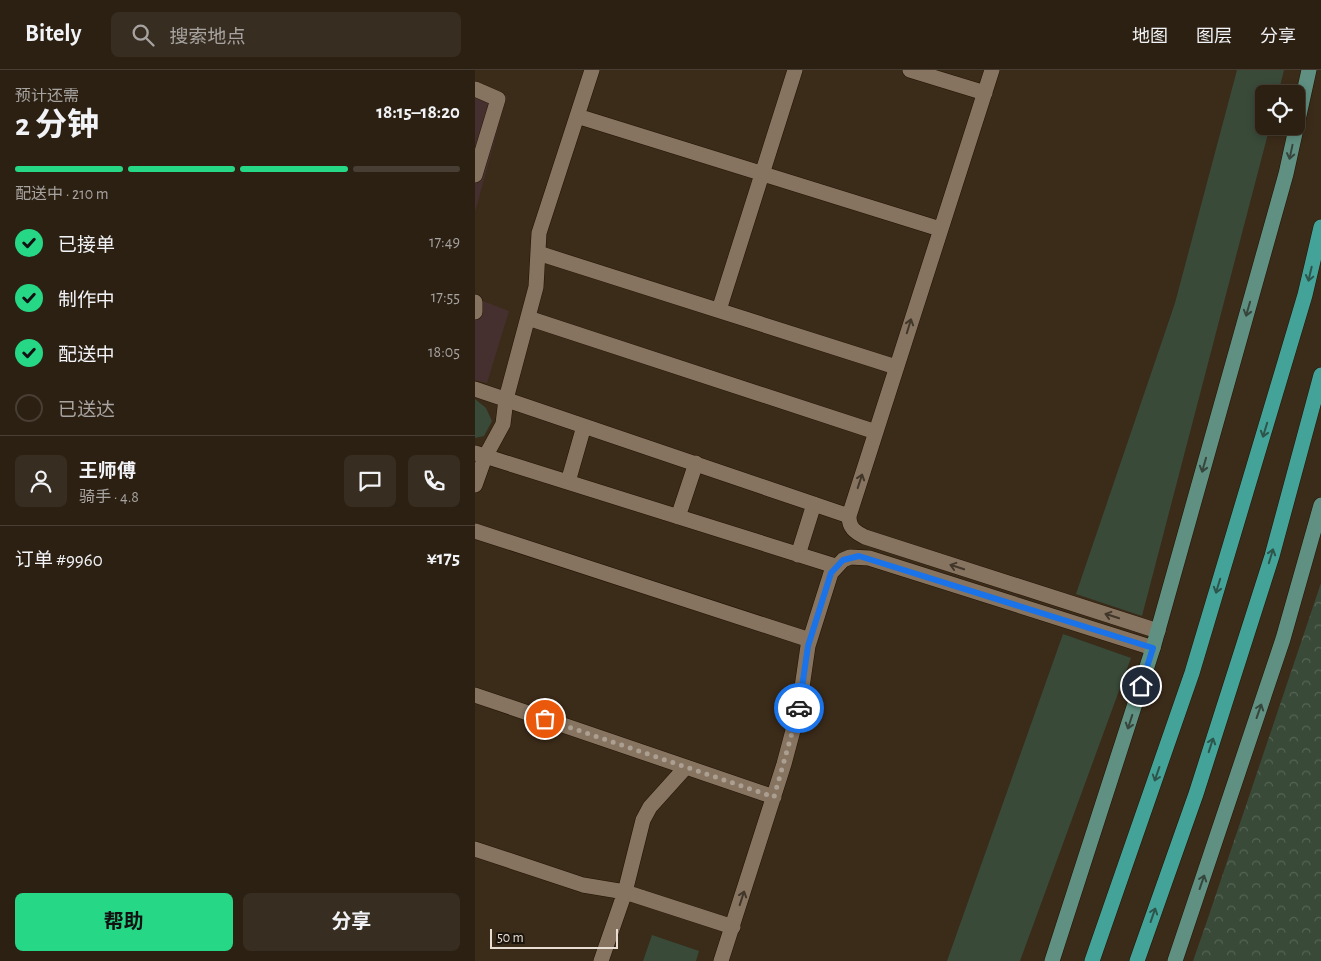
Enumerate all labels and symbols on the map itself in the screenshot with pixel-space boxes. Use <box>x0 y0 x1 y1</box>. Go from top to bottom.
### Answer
one-way arrow <box>1286 143 1295 159</box>
one-way arrow <box>1305 266 1314 282</box>
one-way arrow <box>1243 300 1252 316</box>
one-way arrow <box>905 318 915 334</box>
one-way arrow <box>1259 422 1269 438</box>
one-way arrow <box>1199 457 1209 473</box>
one-way arrow <box>856 474 865 489</box>
one-way arrow <box>1267 549 1277 565</box>
one-way arrow <box>949 561 965 571</box>
one-way arrow <box>1213 578 1223 594</box>
one-way arrow <box>1104 610 1120 620</box>
pin <box>1120 665 1162 707</box>
courier <box>774 683 824 733</box>
pin <box>524 698 566 740</box>
one-way arrow <box>1255 704 1264 719</box>
one-way arrow <box>1124 714 1134 730</box>
one-way arrow <box>1207 737 1217 753</box>
one-way arrow <box>1152 765 1161 781</box>
one-way arrow <box>1198 874 1207 890</box>
one-way arrow <box>737 890 747 906</box>
one-way arrow <box>1149 907 1159 923</box>
scale bar <box>490 926 617 949</box>

